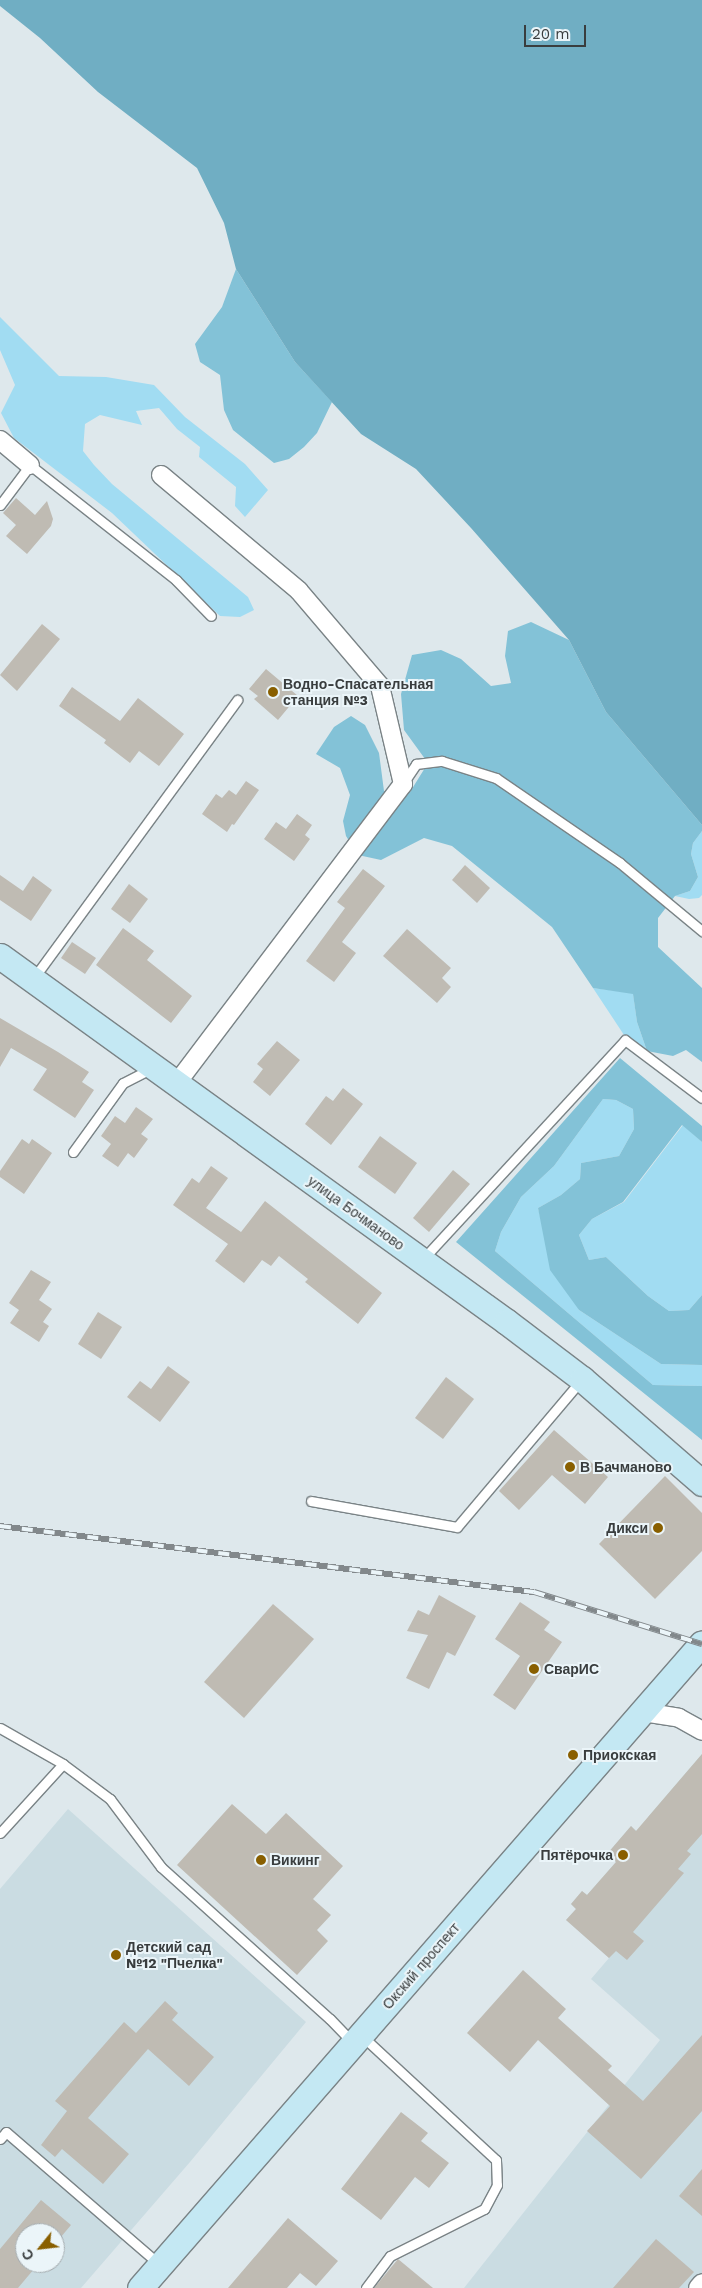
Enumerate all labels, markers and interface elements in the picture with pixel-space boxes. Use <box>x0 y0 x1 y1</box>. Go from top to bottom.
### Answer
scale bar <box>527 15 590 47</box>
text: 20 m <box>532 25 570 43</box>
place label: Водно-Спасательная станция №3 <box>283 676 433 709</box>
marker: Водно-Спасательная станция №3 <box>267 686 279 698</box>
street label: улица Бочманово <box>304 1172 408 1254</box>
place label: В Бачманово <box>580 1459 672 1475</box>
marker: В Бачманово <box>564 1461 576 1473</box>
place label: Дикси <box>606 1520 648 1536</box>
marker: Дикси <box>652 1522 664 1534</box>
place label: СварИС <box>544 1661 599 1677</box>
marker: СварИС <box>528 1663 540 1675</box>
place label: Приокская <box>583 1747 656 1763</box>
marker: Приокская <box>567 1749 579 1761</box>
place label: Пятёрочка <box>540 1847 613 1863</box>
marker: Пятёрочка <box>617 1849 629 1861</box>
place label: Викинг <box>271 1852 320 1868</box>
marker: Викинг <box>255 1854 267 1866</box>
street label: Окский проспект <box>379 1919 463 2013</box>
place label: Детский сад №12 "Пчелка" <box>126 1939 223 1971</box>
marker: Детский сад №12 "Пчелка" <box>110 1949 122 1961</box>
north arrow <box>15 2223 65 2273</box>
text: С <box>18 2246 37 2263</box>

